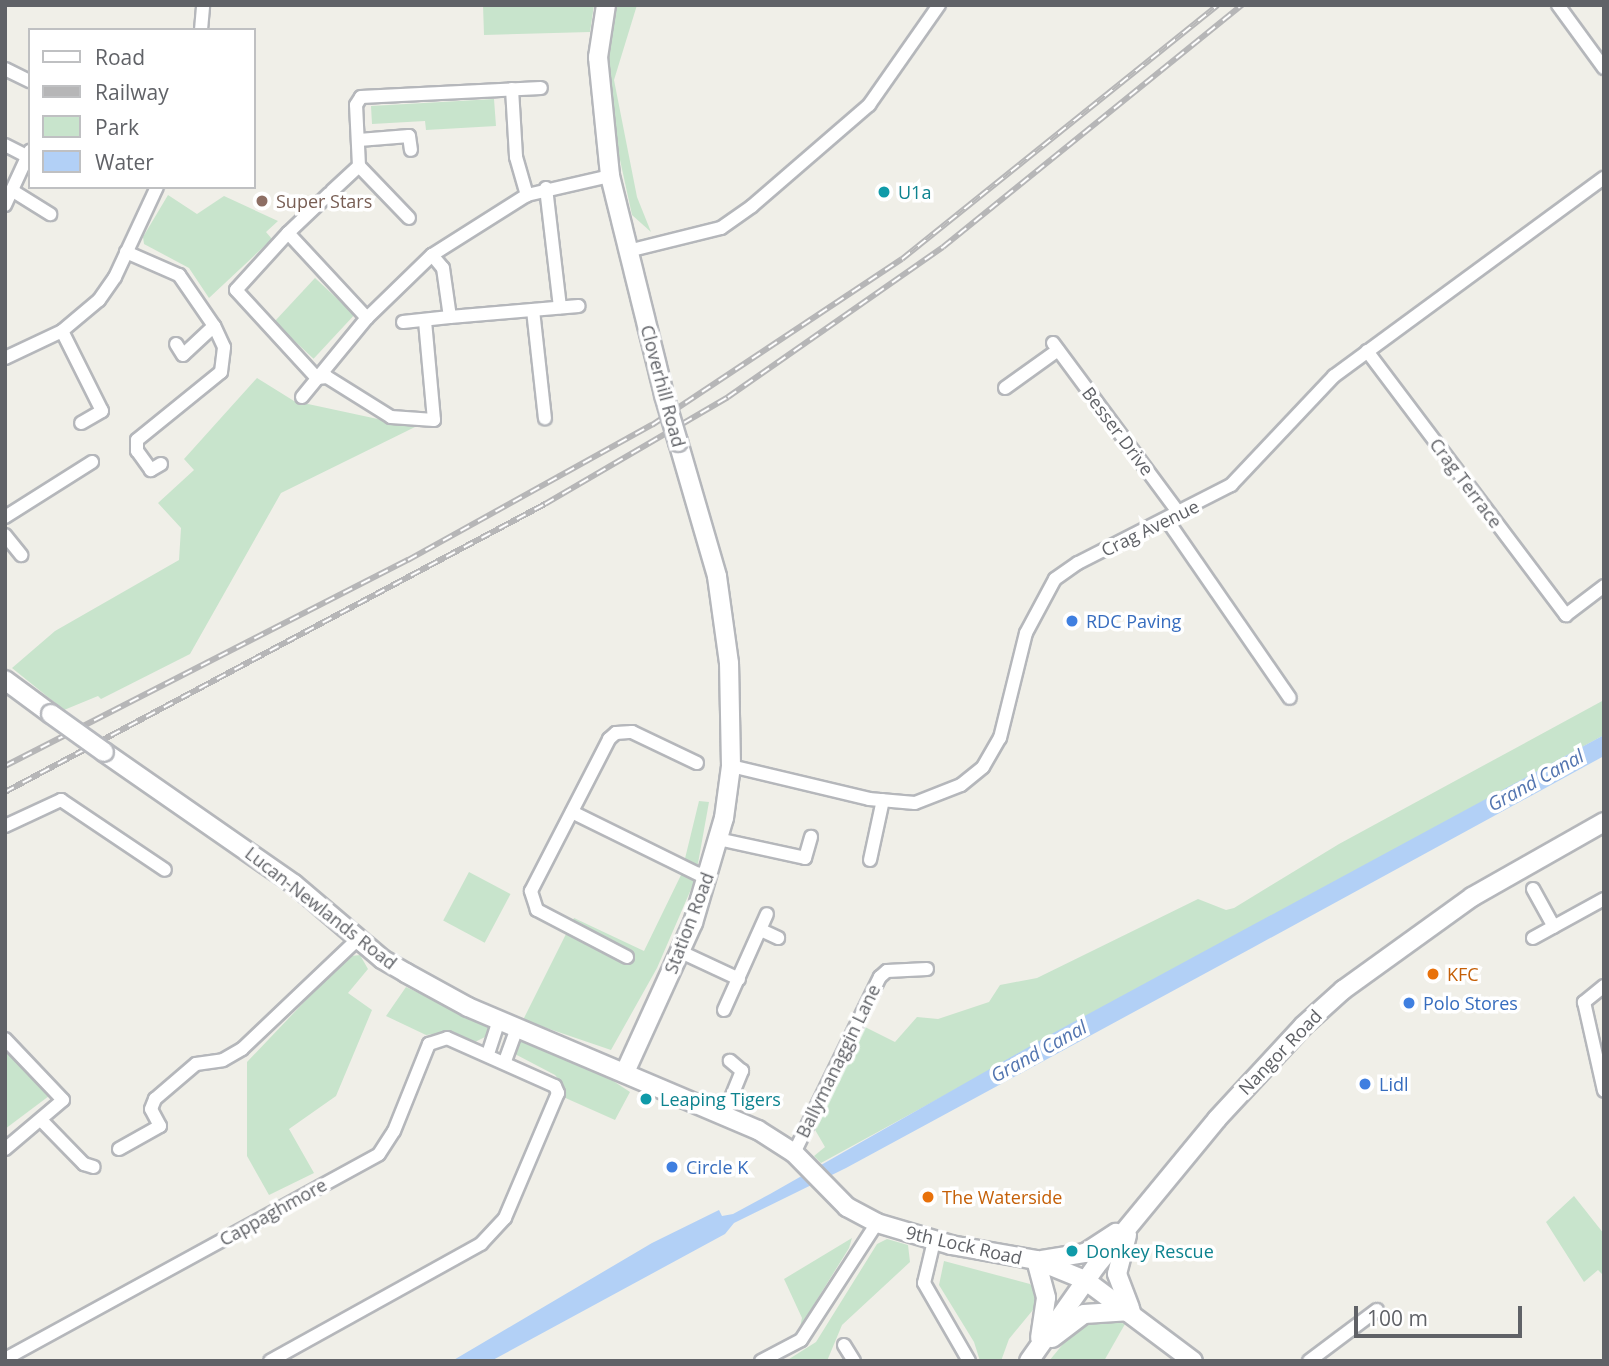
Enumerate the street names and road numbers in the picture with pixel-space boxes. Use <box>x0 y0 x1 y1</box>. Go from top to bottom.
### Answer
street label: Cloverhill Road <box>636 323 690 449</box>
street label: Besser Drive <box>1078 383 1158 479</box>
street label: Crag Terrace <box>1425 434 1507 532</box>
street label: Crag Avenue <box>1098 495 1202 561</box>
street label: Lucan-Newlands Road <box>241 842 401 974</box>
street label: Station Road <box>660 869 718 977</box>
street label: Ballymanaggin Lane <box>792 981 884 1141</box>
street label: Nangor Road <box>1234 1005 1326 1099</box>
street label: Cappaghmore <box>216 1174 330 1250</box>
street label: 9th Lock Road <box>904 1221 1024 1269</box>

